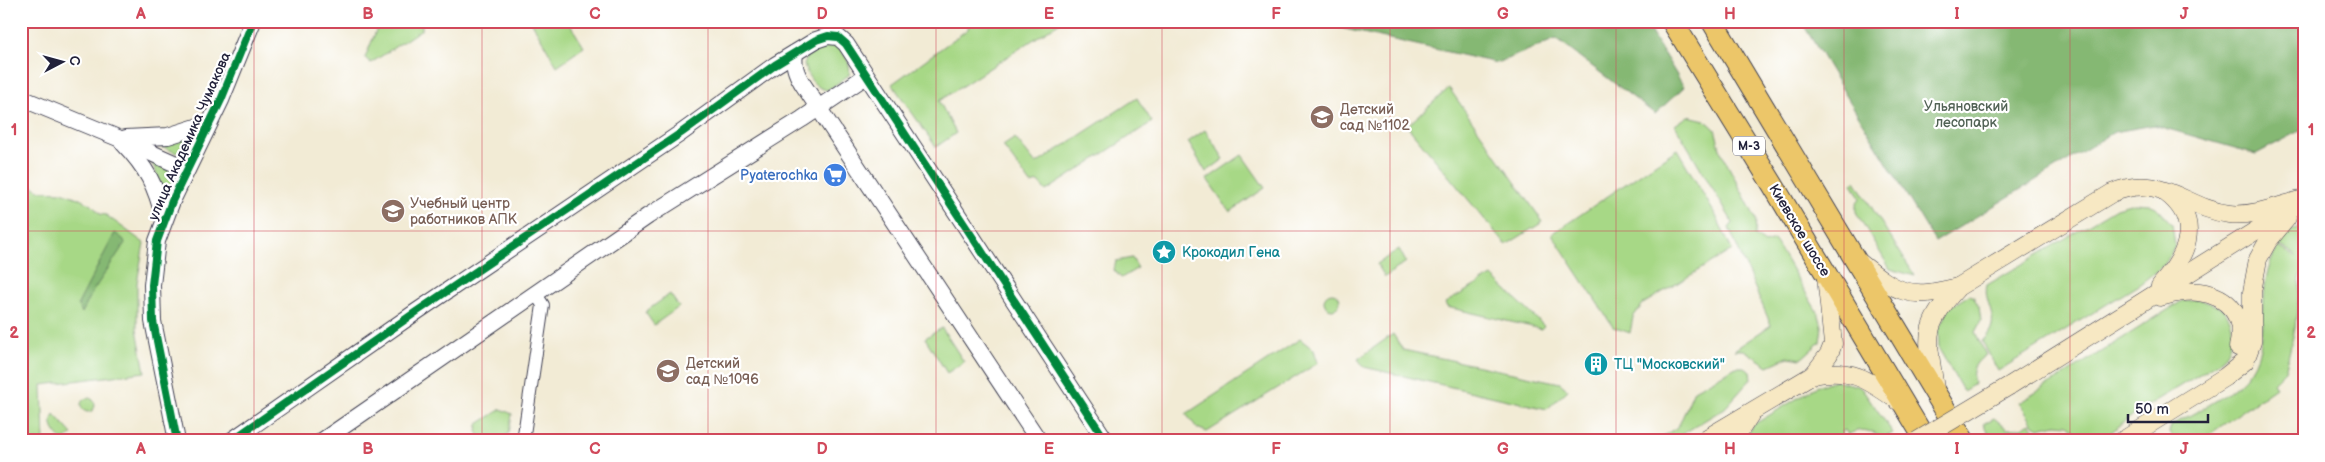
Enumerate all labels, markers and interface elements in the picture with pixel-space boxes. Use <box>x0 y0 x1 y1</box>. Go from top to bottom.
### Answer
text: A <box>135 5 146 24</box>
text: B <box>362 5 374 24</box>
text: C <box>589 5 601 24</box>
text: D <box>816 5 828 24</box>
text: E <box>1044 5 1054 24</box>
text: F <box>1271 5 1281 24</box>
text: G <box>1497 5 1509 24</box>
text: H <box>1724 5 1736 24</box>
text: I <box>1954 5 1960 24</box>
text: J <box>2180 5 2189 24</box>
north arrow <box>38 38 88 88</box>
street label: улица Академика Чумакова <box>145 49 235 223</box>
text: С <box>65 55 83 67</box>
park label: Ульяновский лесопарк <box>1924 98 2008 131</box>
place label: Детский сад №1102 <box>1340 101 1411 134</box>
school or university icon: Детский сад №1102 <box>1309 104 1335 130</box>
text: 1 <box>11 121 17 140</box>
text: 1 <box>2308 121 2314 140</box>
road number: М-3 <box>1733 136 1765 156</box>
supermarket icon: Pyaterochka <box>822 162 848 188</box>
place label: Pyaterochka <box>740 167 818 184</box>
street label: Киевское шоссе <box>1765 181 1834 280</box>
place label: Учебный центр работников АПК <box>410 195 518 228</box>
school or university icon: Учебный центр работников АПК <box>380 198 406 224</box>
place icon: Крокодил Гена <box>1151 239 1177 265</box>
place label: Крокодил Гена <box>1182 244 1281 261</box>
text: 2 <box>9 324 19 343</box>
text: 2 <box>2306 324 2316 343</box>
building icon: ТЦ "Московский" <box>1583 351 1609 377</box>
place label: Детский сад №1096 <box>686 355 759 388</box>
place label: ТЦ "Московский" <box>1614 356 1725 373</box>
school or university icon: Детский сад №1096 <box>655 358 681 384</box>
scale bar <box>2128 392 2208 424</box>
text: 50 m <box>2135 400 2169 419</box>
text: A <box>135 440 146 459</box>
text: B <box>362 440 374 459</box>
text: C <box>589 440 601 459</box>
text: D <box>816 440 828 459</box>
text: E <box>1044 440 1054 459</box>
text: F <box>1271 440 1281 459</box>
text: G <box>1497 440 1509 459</box>
text: H <box>1724 440 1736 459</box>
text: I <box>1954 440 1960 459</box>
text: J <box>2180 440 2189 459</box>

